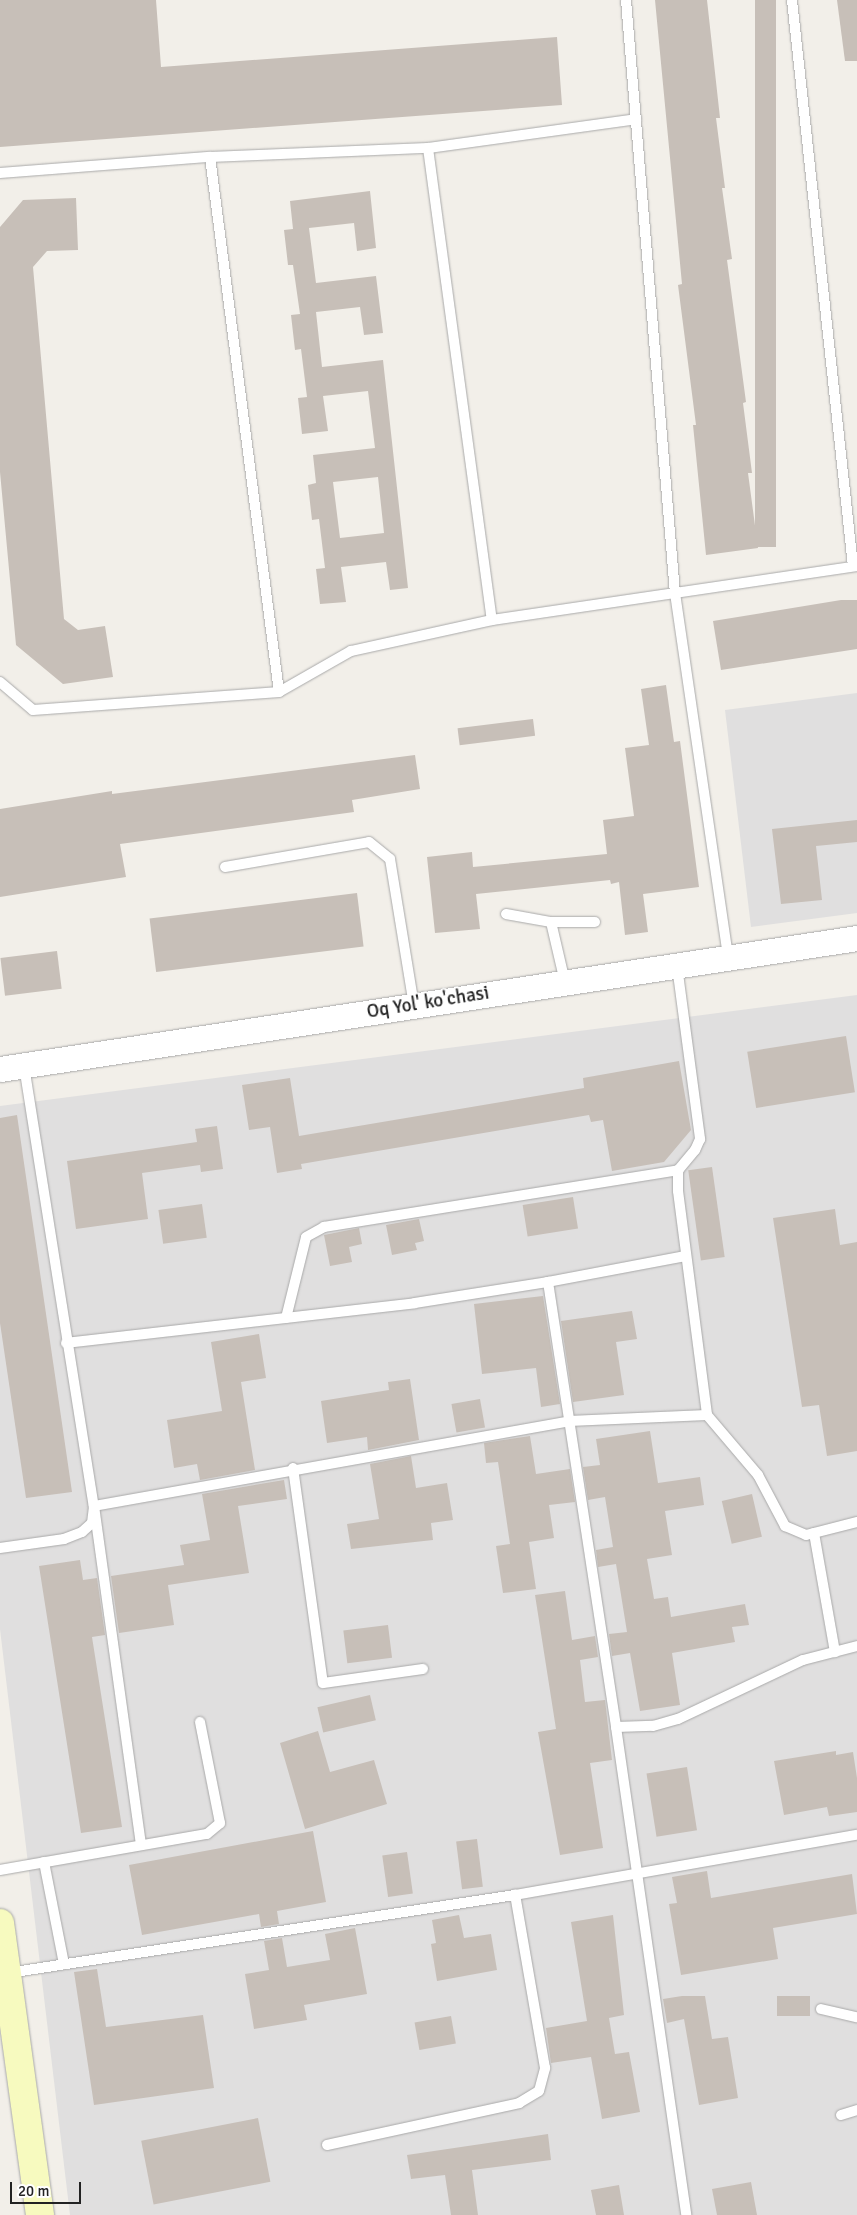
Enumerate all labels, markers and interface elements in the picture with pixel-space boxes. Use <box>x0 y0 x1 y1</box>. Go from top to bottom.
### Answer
street label: Oq Yol' ko'chasi <box>365 982 491 1024</box>
scale bar <box>12 2172 84 2204</box>
text: 20 m <box>18 2182 49 2200</box>

